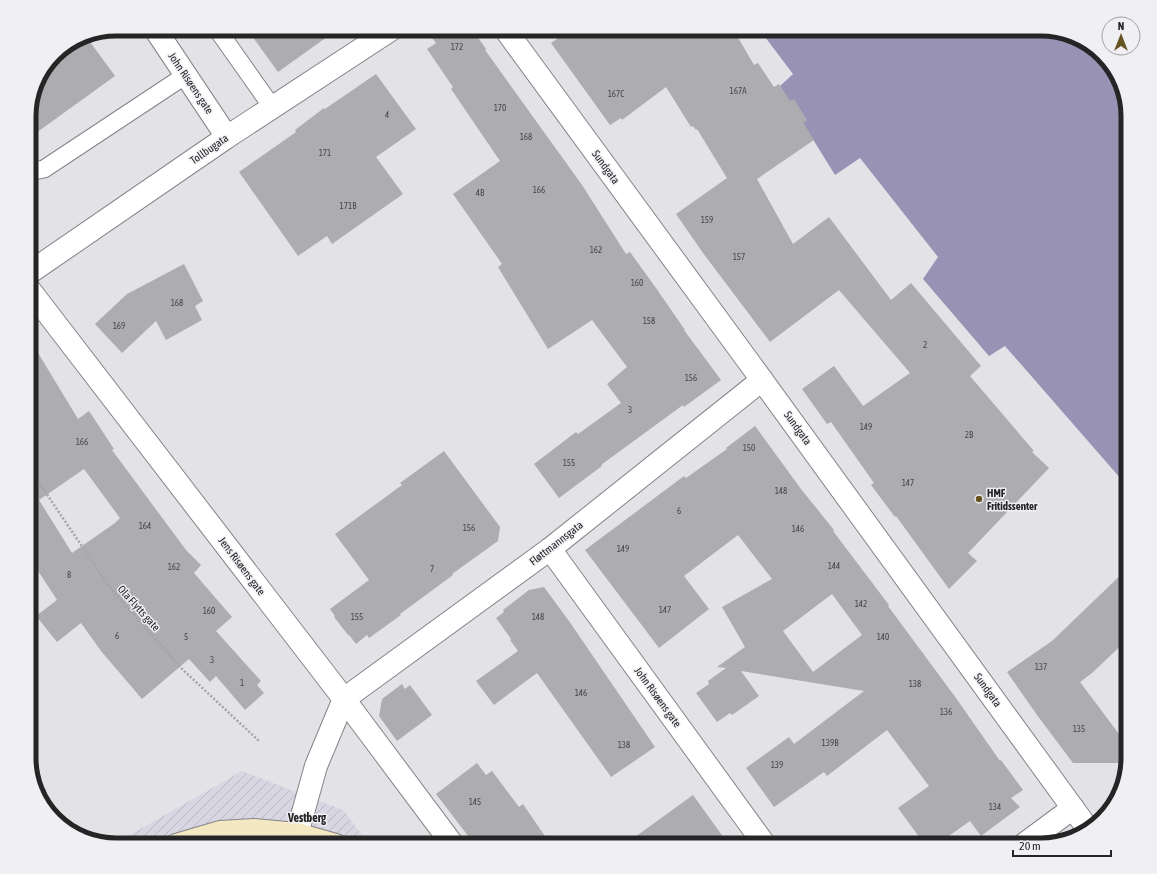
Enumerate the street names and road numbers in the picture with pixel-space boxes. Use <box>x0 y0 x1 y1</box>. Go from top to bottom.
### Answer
street label: John Risøens gate <box>166 50 216 116</box>
street label: Tollbugata <box>188 132 230 166</box>
street label: Sundgata <box>590 148 622 186</box>
street label: Sundgata <box>782 409 814 447</box>
street label: Fløttmannsgata <box>527 518 585 568</box>
street label: Jens Risøens gate <box>216 535 268 597</box>
street label: Ola Flytts gate <box>115 583 163 633</box>
street label: John Risøens gate <box>632 665 684 729</box>
street label: Sundgata <box>972 671 1004 709</box>

